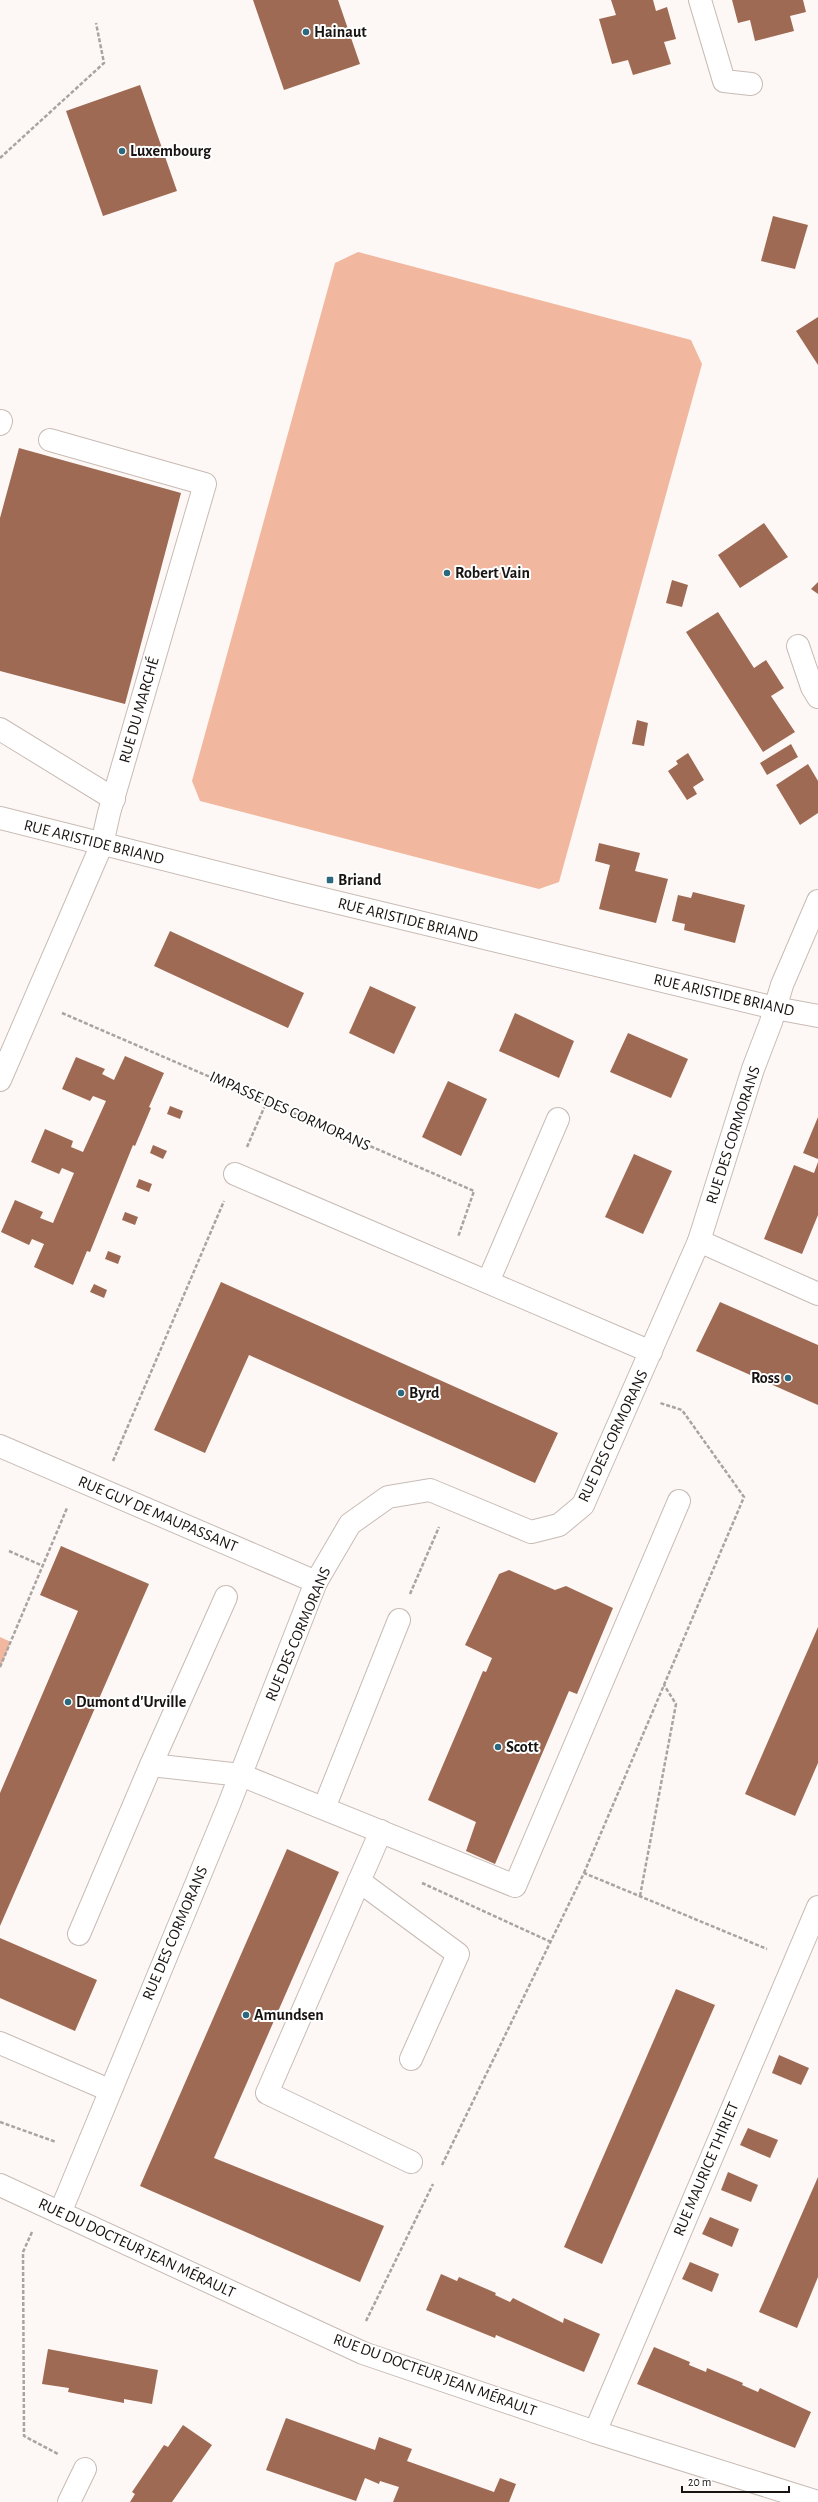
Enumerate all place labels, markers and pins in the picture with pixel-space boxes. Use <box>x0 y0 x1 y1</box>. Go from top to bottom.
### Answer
place label: Hainaut <box>314 24 367 40</box>
marker: Hainaut <box>301 27 311 37</box>
place label: Luxembourg <box>130 143 212 159</box>
marker: Luxembourg <box>117 146 127 156</box>
place label: Robert Vain <box>455 565 530 581</box>
marker: Robert Vain <box>442 568 452 578</box>
place label: Briand <box>338 872 382 888</box>
marker: Briand <box>325 875 335 885</box>
place label: Ross <box>751 1370 780 1386</box>
marker: Ross <box>783 1373 793 1383</box>
place label: Byrd <box>409 1385 440 1402</box>
marker: Byrd <box>396 1388 406 1398</box>
place label: Dumont d'Urville <box>76 1694 187 1710</box>
marker: Dumont d'Urville <box>63 1697 73 1707</box>
place label: Scott <box>506 1739 539 1755</box>
marker: Scott <box>493 1742 503 1752</box>
place label: Amundsen <box>254 2007 324 2023</box>
marker: Amundsen <box>241 2010 251 2020</box>

